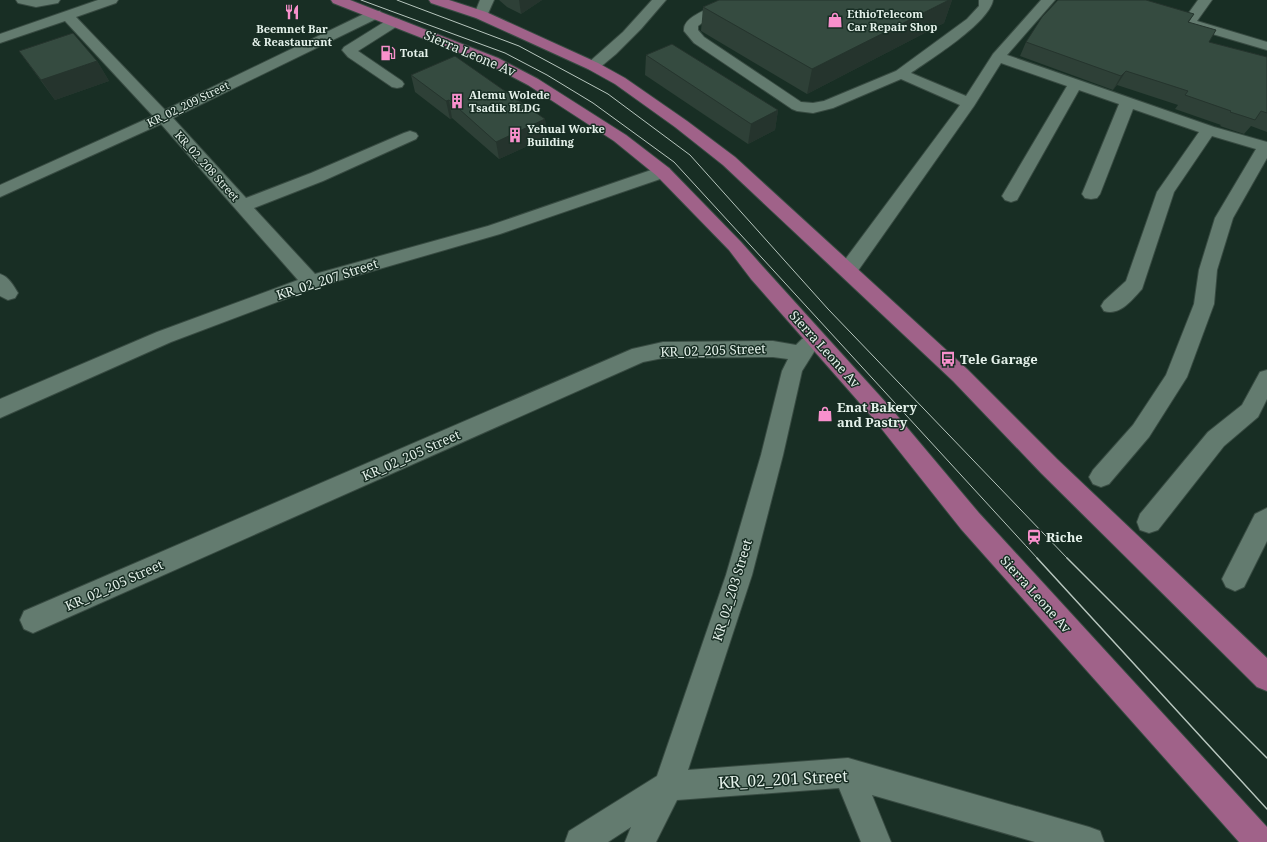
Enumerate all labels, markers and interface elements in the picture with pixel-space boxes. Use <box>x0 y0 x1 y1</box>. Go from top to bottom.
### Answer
restaurant icon: Beemnet Bar & Reastaurant <box>283 3 301 21</box>
place label: EthioTelecom Car Repair Shop <box>847 6 937 34</box>
shop icon: EthioTelecom Car Repair Shop <box>826 11 844 29</box>
place label: Beemnet Bar & Reastaurant <box>252 21 333 49</box>
street label: Sierra Leone Av <box>421 26 519 81</box>
fuel station icon: Total <box>379 44 397 62</box>
place label: Total <box>400 45 429 60</box>
street label: KR_02_209 Street <box>144 77 231 130</box>
place label: Alemu Wolede Tsadik BLDG <box>469 87 550 115</box>
building icon: Alemu Wolede Tsadik BLDG <box>448 92 466 110</box>
place label: Yehual Worke Building <box>527 121 605 149</box>
building icon: Yehual Worke Building <box>506 126 524 144</box>
street label: KR_02_208 Street <box>172 127 243 204</box>
street label: KR_02_207 Street <box>274 254 380 304</box>
street label: Sierra Leone Av <box>786 307 865 392</box>
street label: KR_02_205 Street <box>660 339 766 361</box>
bus stop icon: Tele Garage <box>939 350 957 368</box>
place label: Tele Garage <box>960 350 1038 368</box>
place label: Enat Bakery and Pastry <box>837 398 917 431</box>
shop icon: Enat Bakery and Pastry <box>816 405 834 423</box>
street label: KR_02_205 Street <box>359 425 463 485</box>
station icon: Riche <box>1025 528 1043 546</box>
place label: Riche <box>1046 528 1083 546</box>
street label: KR_02_203 Street <box>708 537 756 643</box>
street label: Sierra Leone Av <box>997 552 1076 637</box>
street label: KR_02_205 Street <box>62 555 166 615</box>
street label: KR_02_201 Street <box>718 765 849 793</box>

